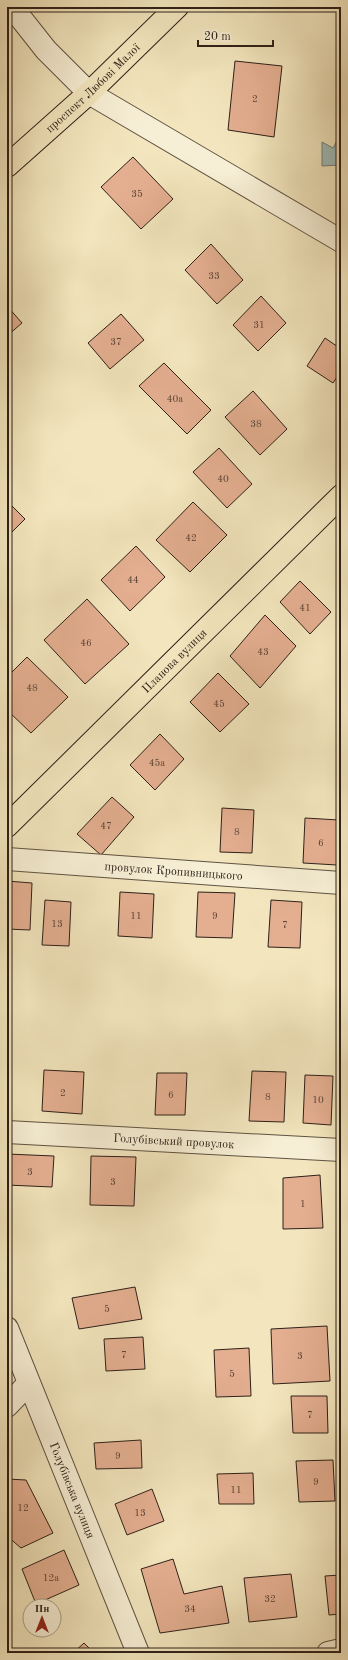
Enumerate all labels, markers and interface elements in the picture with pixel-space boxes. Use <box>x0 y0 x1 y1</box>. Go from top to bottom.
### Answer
scale bar <box>198 22 273 48</box>
text: 20 m <box>204 31 231 43</box>
street label: проспект Любові Малої <box>44 41 143 135</box>
house number: 2 <box>252 94 258 104</box>
house number: 35 <box>131 189 143 199</box>
house number: 33 <box>208 271 220 281</box>
house number: 31 <box>253 320 265 330</box>
house number: 37 <box>110 337 122 347</box>
house number: 40а <box>167 394 183 404</box>
house number: 38 <box>250 419 262 429</box>
house number: 40 <box>217 474 229 484</box>
house number: 42 <box>185 533 197 543</box>
house number: 44 <box>127 575 139 585</box>
house number: 41 <box>299 603 311 613</box>
street label: Планова вулиця <box>140 627 210 696</box>
house number: 46 <box>80 638 92 648</box>
house number: 43 <box>257 647 269 657</box>
house number: 48 <box>26 683 38 693</box>
house number: 45 <box>213 699 225 709</box>
house number: 45а <box>149 758 165 768</box>
house number: 47 <box>100 821 112 831</box>
house number: 8 <box>234 827 240 837</box>
house number: 6 <box>318 838 324 848</box>
street label: провулок Кропивницького <box>104 861 243 883</box>
house number: 11 <box>130 911 142 921</box>
house number: 9 <box>212 911 218 921</box>
house number: 13 <box>51 919 63 929</box>
house number: 7 <box>282 920 288 930</box>
house number: 2 <box>60 1088 66 1098</box>
house number: 6 <box>168 1090 174 1100</box>
house number: 8 <box>265 1092 271 1102</box>
house number: 10 <box>312 1095 324 1105</box>
street label: Голубівський провулок <box>113 1133 234 1151</box>
house number: 3 <box>27 1167 33 1177</box>
house number: 3 <box>110 1177 116 1187</box>
house number: 1 <box>300 1199 306 1209</box>
house number: 5 <box>104 1304 110 1314</box>
house number: 7 <box>121 1350 127 1360</box>
house number: 3 <box>297 1351 303 1361</box>
house number: 5 <box>229 1369 235 1379</box>
house number: 7 <box>307 1410 313 1420</box>
street label: Голубівська вулиця <box>47 1441 96 1541</box>
house number: 9 <box>115 1451 121 1461</box>
house number: 9 <box>313 1477 319 1487</box>
house number: 11 <box>230 1485 242 1495</box>
house number: 12 <box>17 1503 29 1513</box>
house number: 13 <box>134 1508 146 1518</box>
house number: 12а <box>43 1573 59 1583</box>
house number: 32 <box>264 1594 276 1604</box>
north arrow <box>22 1598 62 1638</box>
text: Пн <box>34 1604 50 1615</box>
house number: 34 <box>184 1604 196 1614</box>

